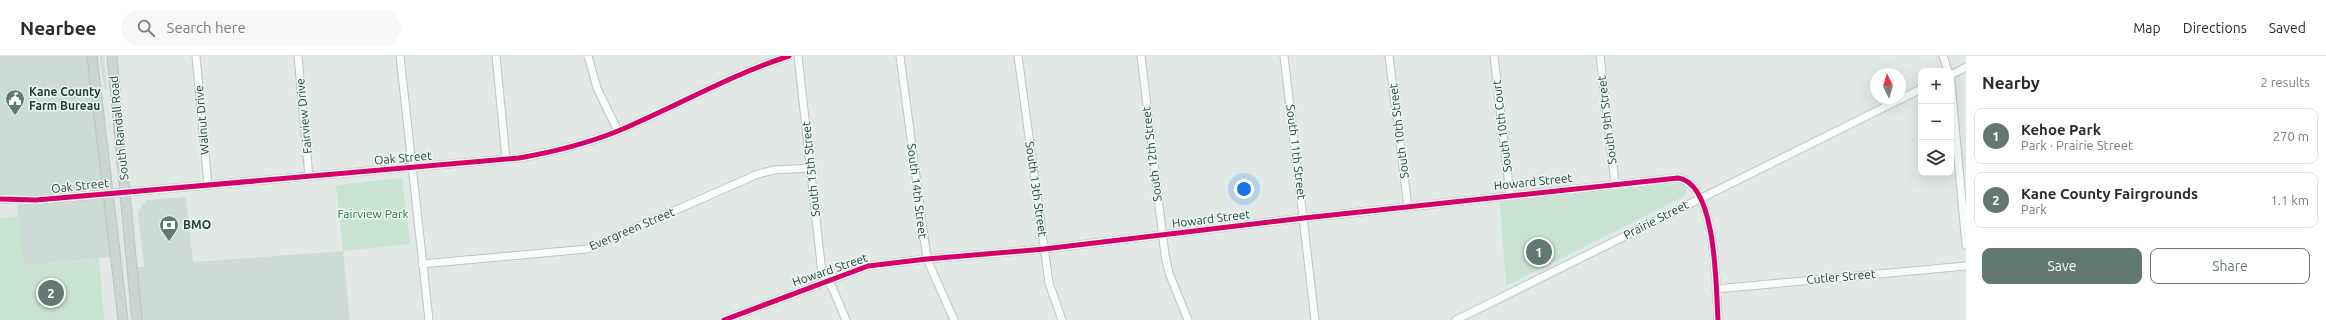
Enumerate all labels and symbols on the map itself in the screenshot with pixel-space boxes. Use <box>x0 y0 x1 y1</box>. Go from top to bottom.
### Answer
north arrow <box>1870 68 1906 104</box>
street label: South Randall Road <box>107 75 130 181</box>
street label: South 9th Street <box>1595 75 1618 165</box>
street label: Fairview Drive <box>293 78 314 154</box>
street label: South 10th Court <box>1489 79 1514 173</box>
street label: South 10th Street <box>1386 82 1411 179</box>
place label: Kane County Farm Bureau <box>29 85 101 112</box>
street label: Walnut Drive <box>192 85 211 155</box>
public building icon: Kane County Farm Bureau <box>4 88 26 116</box>
street label: South 11th Street <box>1284 104 1309 201</box>
street label: South 12th Street <box>1139 105 1164 202</box>
street label: South 15th Street <box>799 120 822 217</box>
street label: South 13th Street <box>1023 141 1050 238</box>
street label: South 14th Street <box>905 143 930 240</box>
street label: Oak Street <box>374 148 433 166</box>
street label: Howard Street <box>1493 171 1573 192</box>
street label: Oak Street <box>51 176 110 195</box>
your location <box>1234 179 1254 199</box>
street label: Prairie Street <box>1621 197 1691 241</box>
street label: Evergreen Street <box>587 205 677 252</box>
park label: Fairview Park <box>337 207 409 220</box>
street label: Howard Street <box>1171 207 1251 230</box>
bank icon: BMO <box>158 214 180 242</box>
place label: BMO <box>183 218 211 231</box>
pin: 1 <box>1526 237 1552 267</box>
street label: Howard Street <box>791 250 869 288</box>
street label: Cutler Street <box>1806 267 1876 286</box>
pin: 2 <box>38 278 64 308</box>

